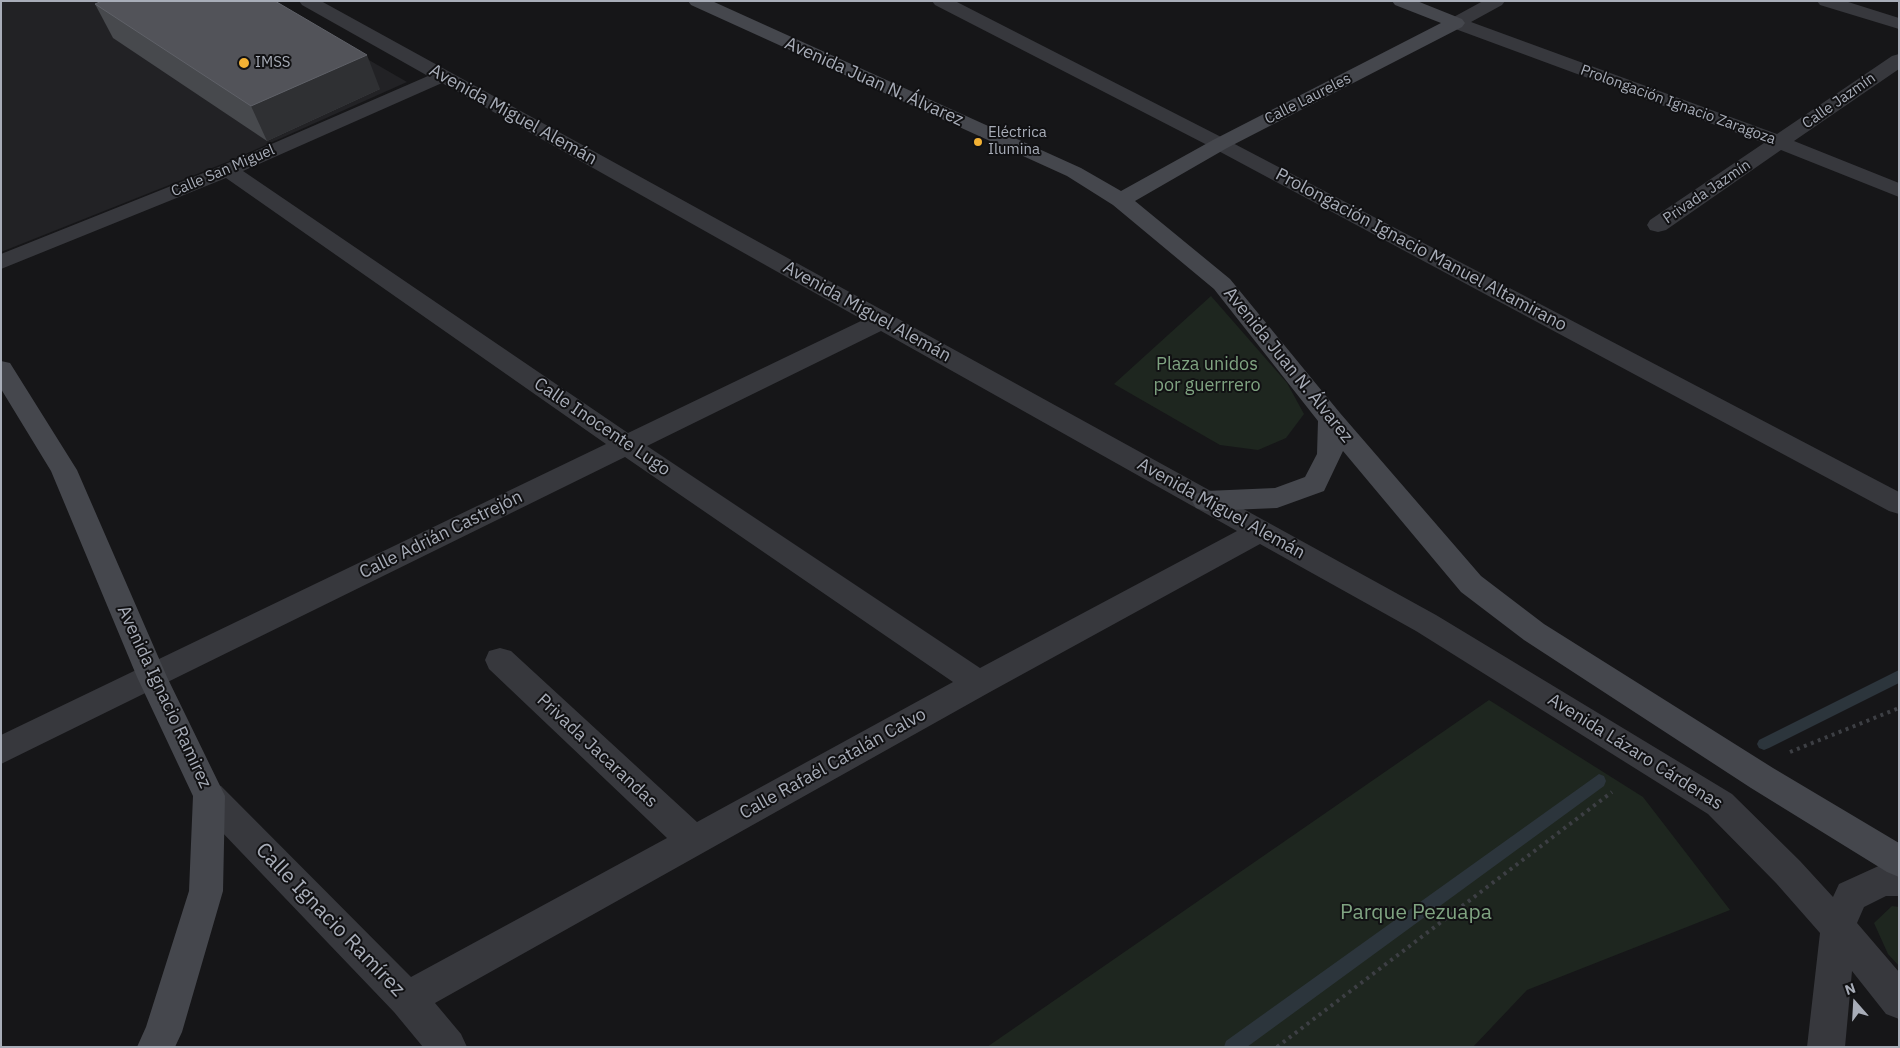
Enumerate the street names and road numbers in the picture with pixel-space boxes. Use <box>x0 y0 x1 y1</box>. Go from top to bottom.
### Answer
street label: Avenida Juan N. Álvarez <box>781 33 967 131</box>
street label: Avenida Miguel Alemán <box>425 60 601 170</box>
street label: Prolongación Ignacio Zaragoza <box>1578 61 1778 149</box>
street label: Calle Jazmín <box>1799 69 1879 133</box>
street label: Calle Laureles <box>1262 70 1354 128</box>
street label: Calle San Miguel <box>169 141 277 201</box>
street label: Privada Jazmín <box>1660 156 1754 228</box>
street label: Prolongación Ignacio Manuel Altamirano <box>1272 164 1570 336</box>
street label: Avenida Miguel Alemán <box>779 257 955 367</box>
street label: Avenida Juan N. Álvarez <box>1219 283 1357 447</box>
street label: Calle Inocente Lugo <box>530 373 674 481</box>
street label: Avenida Miguel Alemán <box>1133 454 1309 564</box>
street label: Calle Adrián Castrejón <box>356 486 526 584</box>
street label: Avenida Ignacio Ramirez <box>112 602 216 792</box>
street label: Avenida Lázaro Cárdenas <box>1543 689 1727 815</box>
street label: Privada Jacarandas <box>532 690 662 812</box>
street label: Calle Rafaél Catalán Calvo <box>736 704 930 824</box>
street label: Calle Ignacio Ramírez <box>250 838 410 1002</box>

